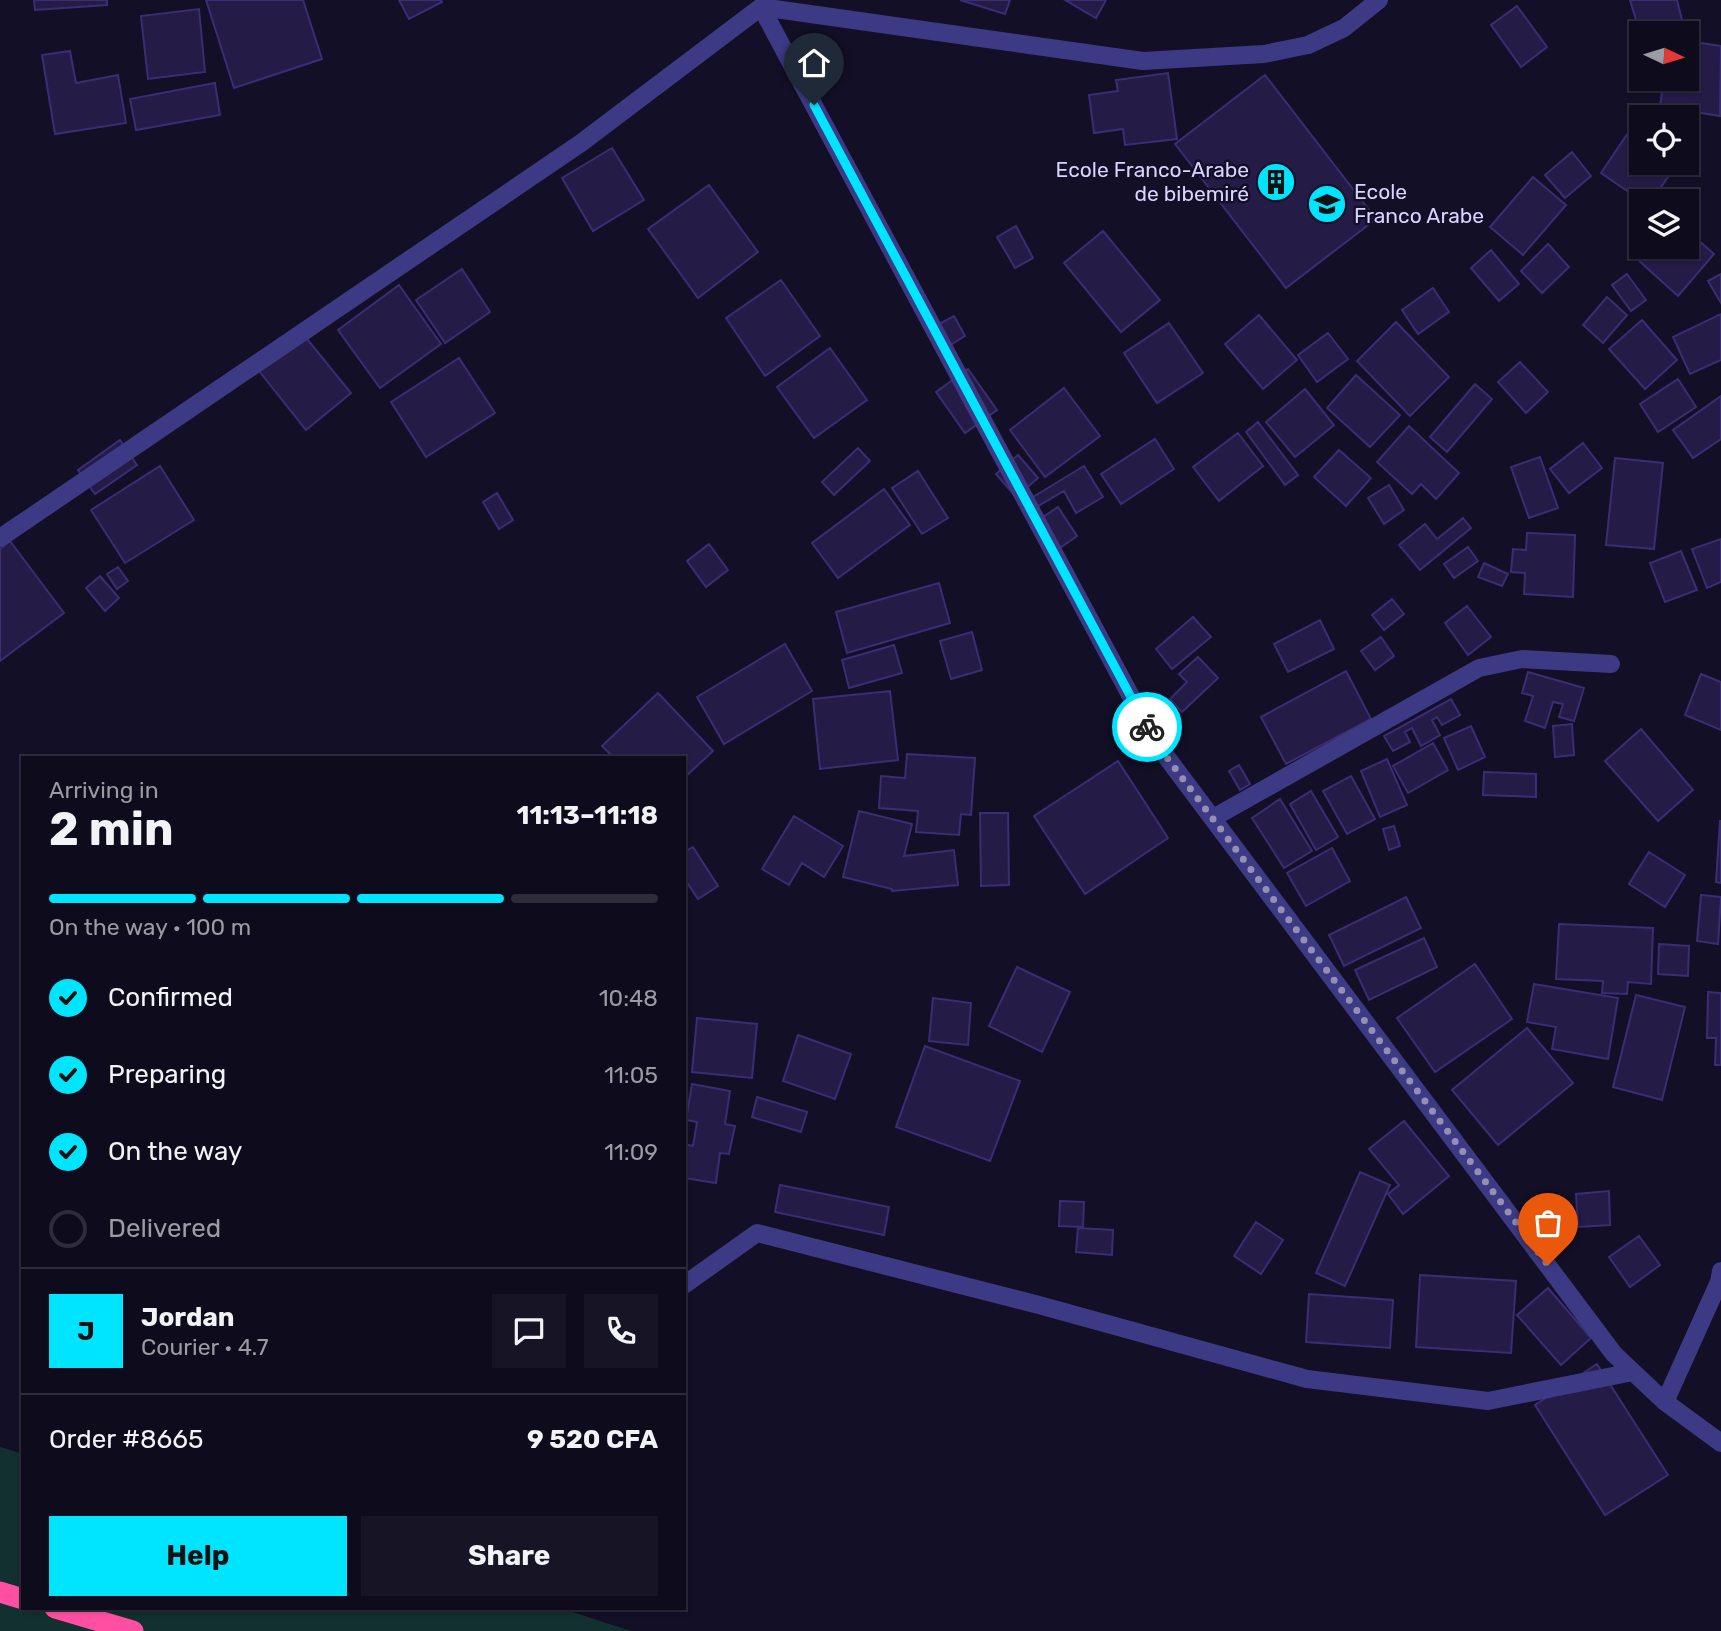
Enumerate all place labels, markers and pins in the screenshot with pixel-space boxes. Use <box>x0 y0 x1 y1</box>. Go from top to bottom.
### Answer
pin <box>784 33 844 105</box>
place label: Ecole Franco-Arabe de bibemiré <box>1056 157 1249 206</box>
building icon: Ecole Franco-Arabe de bibemiré <box>1255 161 1297 203</box>
place label: Ecole Franco Arabe <box>1354 179 1484 228</box>
school or university icon: Ecole Franco Arabe <box>1306 183 1348 225</box>
pin <box>1518 1193 1578 1265</box>

